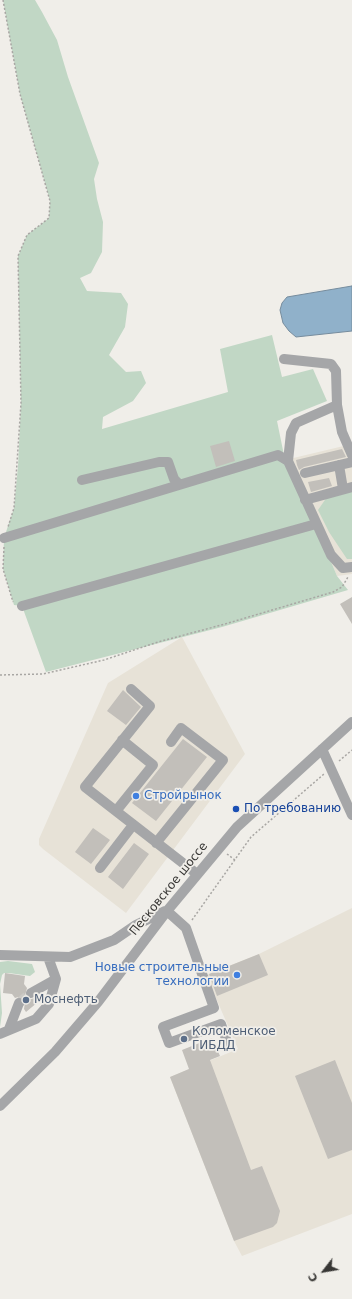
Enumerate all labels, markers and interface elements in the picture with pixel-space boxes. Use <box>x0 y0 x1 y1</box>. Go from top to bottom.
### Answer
place label: Стройрынок <box>144 789 222 803</box>
marker: Стройрынок <box>131 791 141 801</box>
place label: По требованию <box>244 802 341 816</box>
marker: По требованию <box>231 804 241 814</box>
street label: Песковское шоссе <box>127 839 211 939</box>
place label: Новые строительные технологии <box>95 961 229 989</box>
marker: Новые строительные технологии <box>232 970 242 980</box>
place label: Моснефть <box>34 993 98 1007</box>
marker: Моснефть <box>21 995 31 1005</box>
place label: Коломенское ГИБДД <box>192 1025 276 1053</box>
marker: Коломенское ГИБДД <box>179 1034 189 1044</box>
north arrow <box>304 1251 344 1291</box>
text: С <box>306 1271 321 1284</box>

